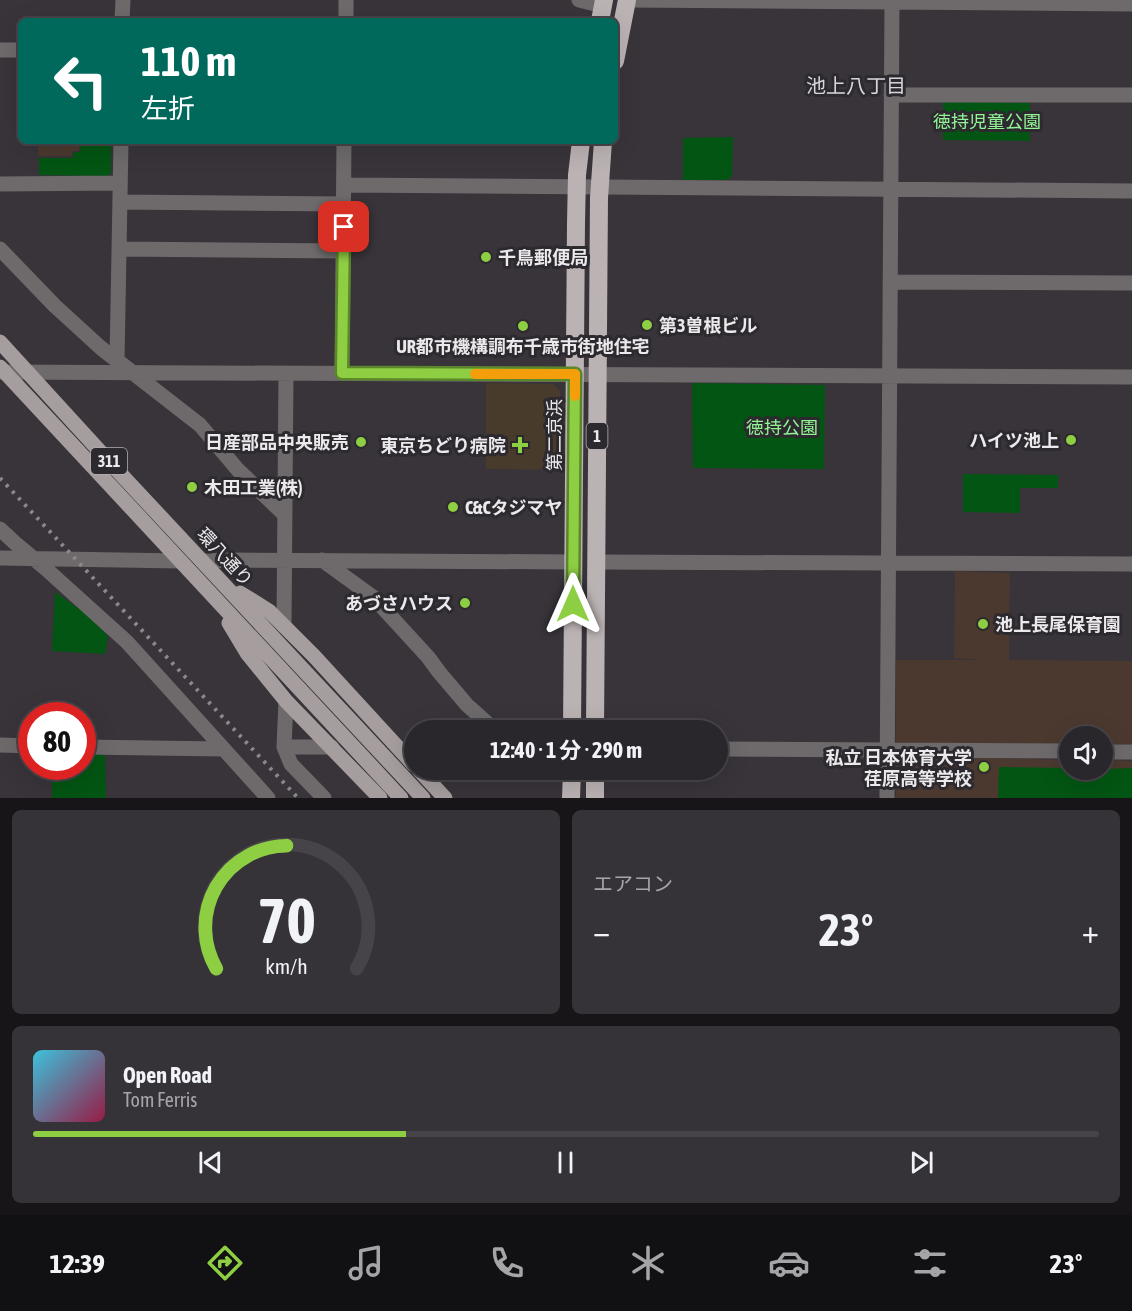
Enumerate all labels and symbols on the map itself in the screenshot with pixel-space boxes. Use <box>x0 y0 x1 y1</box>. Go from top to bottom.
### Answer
district label: 池上八丁目 <box>806 74 906 97</box>
park label: 徳持児童公園 <box>933 111 1041 132</box>
pin <box>318 201 369 252</box>
place label: 千鳥郵便局 <box>498 247 588 268</box>
marker: 千鳥郵便局 <box>479 250 493 264</box>
place label: 第3曽根ビル <box>659 315 757 336</box>
marker: 第3曽根ビル <box>640 318 654 332</box>
marker: UR都市機構調布千歳市街地住宅 <box>516 319 530 333</box>
place label: UR都市機構調布千歳市街地住宅 <box>396 336 650 357</box>
street label: 第二京浜 <box>544 399 565 471</box>
park label: 徳持公園 <box>746 417 818 438</box>
road number: 1 <box>586 423 608 449</box>
place label: ハイツ池上 <box>969 430 1059 451</box>
place label: 日産部品中央販売 <box>205 432 349 453</box>
marker: ハイツ池上 <box>1064 433 1078 447</box>
marker: 日産部品中央販売 <box>354 435 368 449</box>
place label: 東京ちどり病院 <box>380 435 506 456</box>
marker: 東京ちどり病院 <box>511 436 529 454</box>
road number: 311 <box>91 448 127 474</box>
place label: 木田工業(株) <box>204 477 303 498</box>
marker: 木田工業(株) <box>185 480 199 494</box>
place label: C&Cタジマヤ <box>465 497 563 518</box>
marker: C&Cタジマヤ <box>446 500 460 514</box>
street label: 環八通り <box>193 524 257 590</box>
position arrow <box>541 572 605 636</box>
place label: あづさハウス <box>345 593 453 614</box>
marker: あづさハウス <box>458 596 472 610</box>
place label: 池上長尾保育園 <box>995 614 1121 635</box>
marker: 池上長尾保育園 <box>976 617 990 631</box>
speed limit sign: 80 <box>18 702 96 780</box>
place label: 私立 日本体育大学 荏原高等学校 <box>826 747 972 789</box>
marker: 私立 日本体育大学 荏原高等学校 <box>977 760 991 774</box>

